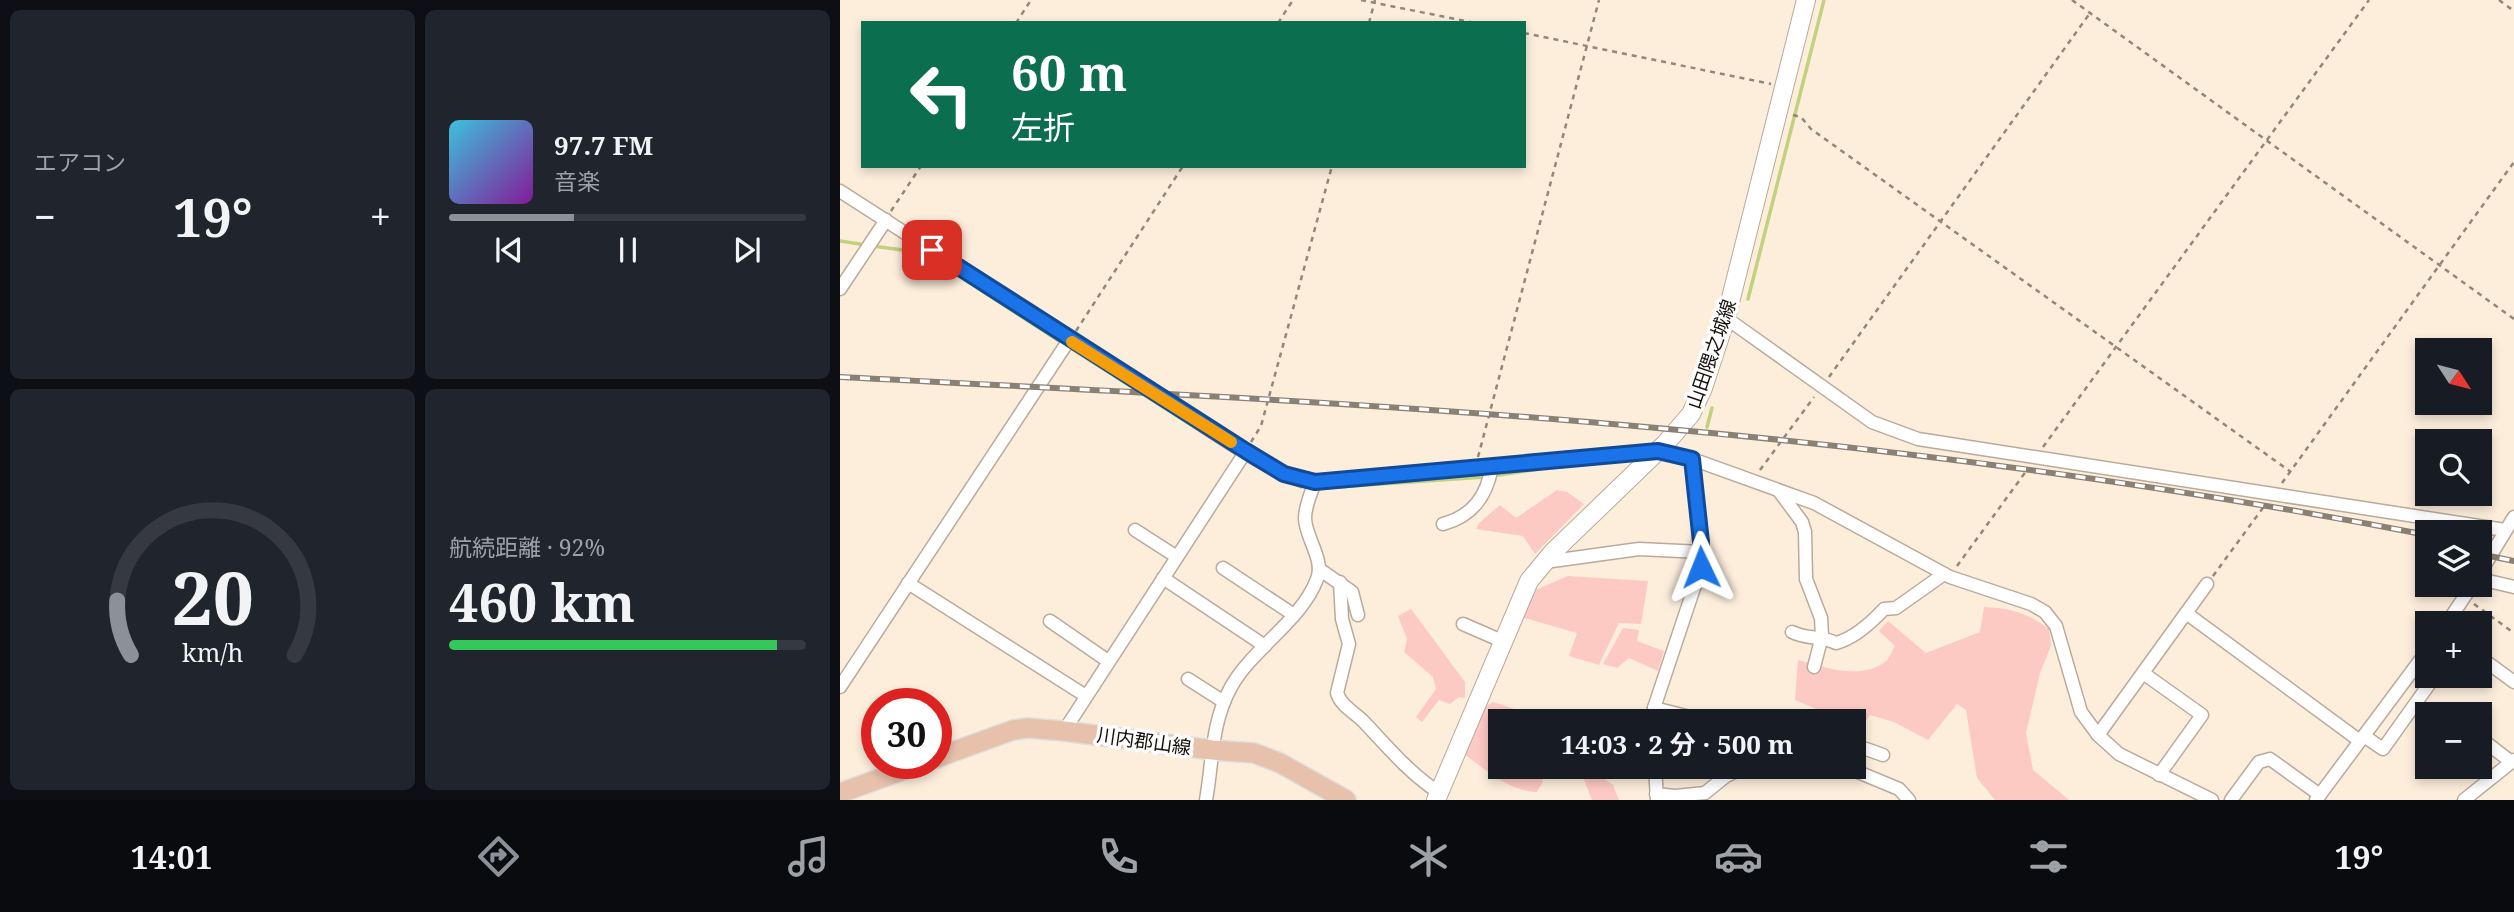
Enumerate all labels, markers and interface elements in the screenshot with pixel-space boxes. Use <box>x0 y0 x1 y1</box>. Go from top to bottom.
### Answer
text: 60 m <box>1011 39 1127 105</box>
icon: left <box>896 49 987 140</box>
text: 左折 <box>1011 105 1075 148</box>
text: 97.7 FM <box>554 127 653 163</box>
text: エアコン <box>34 146 126 178</box>
text: 音楽 <box>554 165 600 197</box>
text: 19° <box>173 181 253 252</box>
text: − <box>34 190 56 242</box>
text: + <box>370 190 391 242</box>
pin <box>902 220 962 280</box>
icon: previous <box>490 231 528 269</box>
icon: pause <box>609 231 647 269</box>
icon: next <box>728 231 766 269</box>
icon: arrive <box>913 231 951 269</box>
street label: 山田隈之城線 <box>1680 296 1742 412</box>
north arrow <box>2415 338 2492 415</box>
map controls <box>2415 338 2492 779</box>
button: search <box>2415 429 2492 506</box>
button: layers <box>2415 520 2492 597</box>
position arrow <box>1664 530 1738 604</box>
text: 航続距離 · 92% <box>449 531 605 563</box>
text: 20 <box>171 548 254 647</box>
text: 460 km <box>449 566 635 637</box>
button: + <box>2415 611 2492 688</box>
text: km/h <box>182 635 243 669</box>
speed limit sign: 30 <box>861 688 952 779</box>
button: − <box>2415 702 2492 779</box>
street label: 川内郡山線 <box>1095 722 1193 760</box>
text: 14:03 · 2 分 · 500 m <box>1561 726 1793 762</box>
icon: directions <box>474 832 523 881</box>
icon: music <box>784 832 833 881</box>
icon: phone <box>1094 832 1143 881</box>
icon: climate <box>1404 832 1453 881</box>
icon: car <box>1714 832 1763 881</box>
icon: filters <box>2024 832 2073 881</box>
text: 14:01 <box>131 835 213 878</box>
text: 19° <box>2334 835 2383 878</box>

